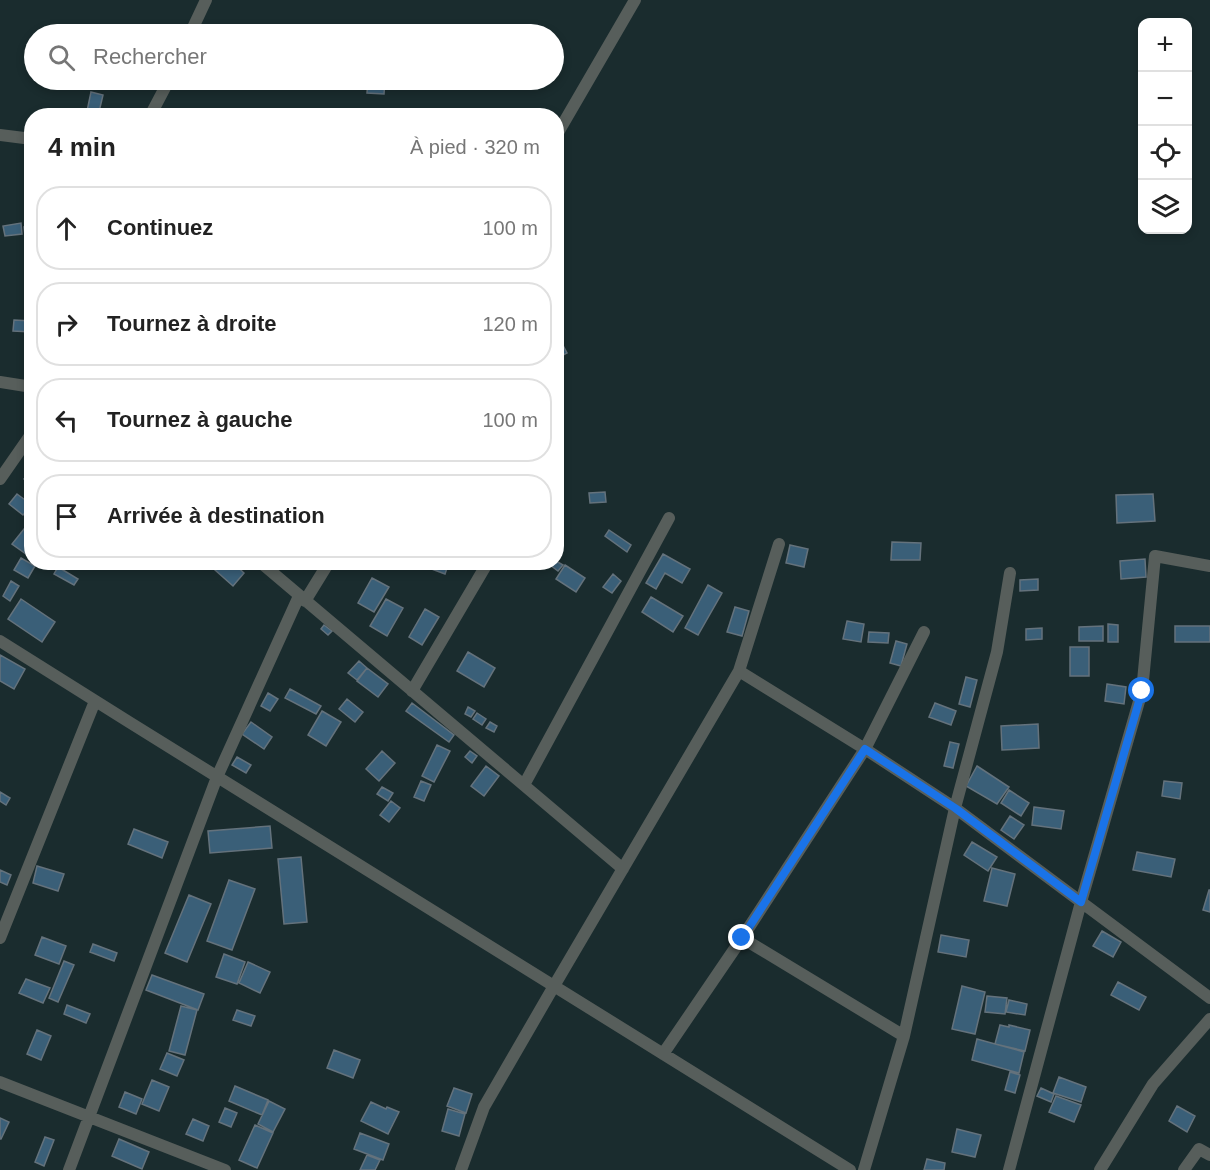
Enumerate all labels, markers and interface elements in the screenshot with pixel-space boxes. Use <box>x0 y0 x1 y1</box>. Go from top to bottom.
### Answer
map controls <box>1138 18 1192 234</box>
button: + <box>1138 18 1192 72</box>
search box <box>24 24 564 90</box>
icon: search <box>45 41 78 74</box>
text: Rechercher <box>93 44 207 69</box>
button: − <box>1138 72 1192 126</box>
button: locate <box>1138 126 1192 180</box>
text: 4 min <box>48 132 116 162</box>
text: À pied · 320 m <box>410 136 540 158</box>
button: layers <box>1138 180 1192 234</box>
icon: ahead <box>50 212 83 245</box>
text: Continuez <box>107 215 213 240</box>
text: 100 m <box>482 217 538 239</box>
icon: right <box>50 308 83 341</box>
text: Tournez à droite <box>107 311 277 336</box>
text: 120 m <box>482 313 538 335</box>
icon: left <box>50 404 83 437</box>
text: Tournez à gauche <box>107 407 292 432</box>
text: 100 m <box>482 409 538 431</box>
icon: arrive <box>50 500 83 533</box>
text: Arrivée à destination <box>107 503 325 528</box>
route start <box>1128 677 1154 703</box>
route end <box>728 924 754 950</box>

